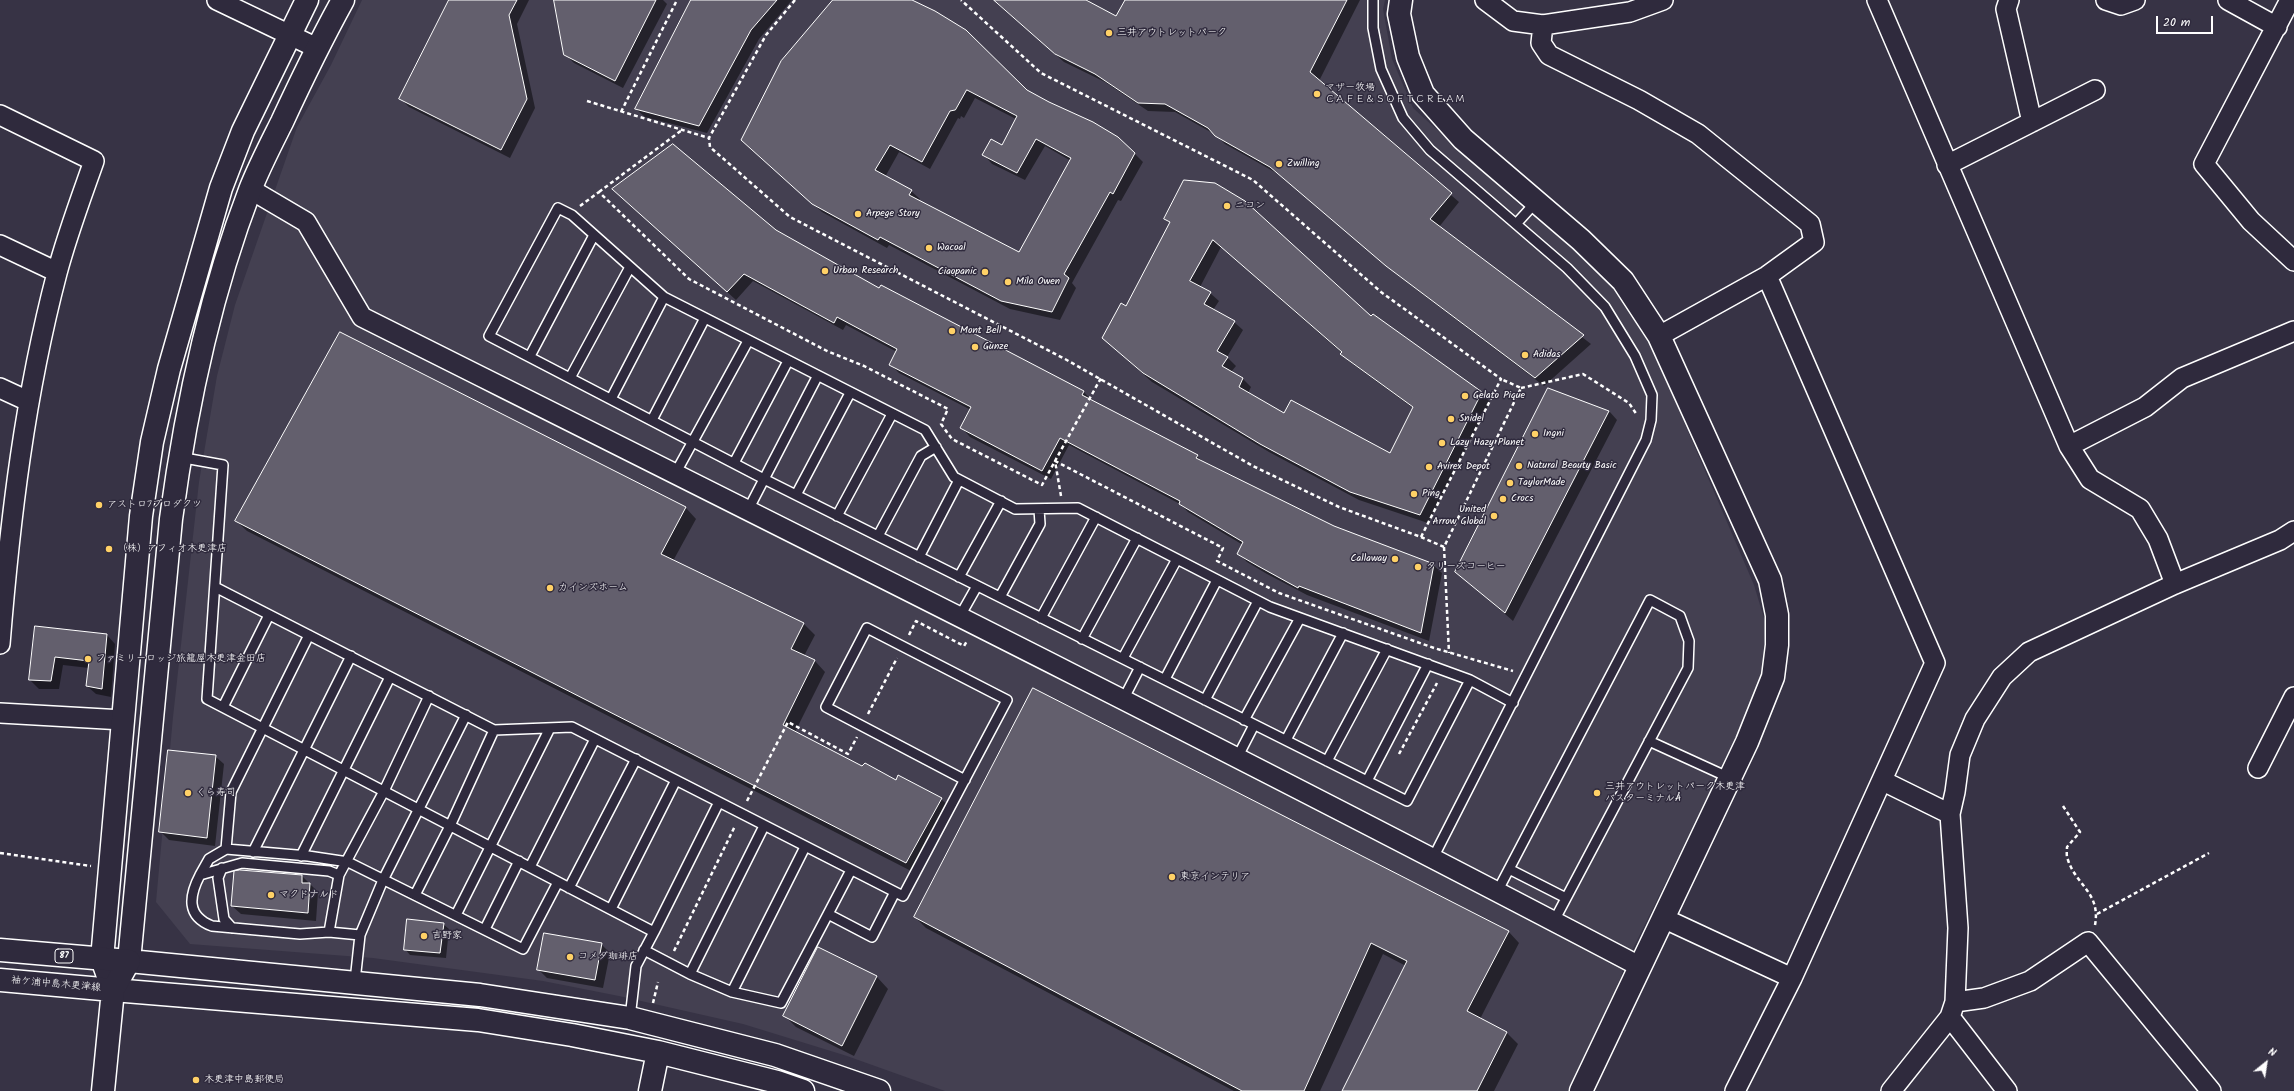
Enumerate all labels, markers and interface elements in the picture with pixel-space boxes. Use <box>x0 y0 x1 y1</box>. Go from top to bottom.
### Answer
scale bar <box>2158 8 2215 34</box>
text: 20 m <box>2163 13 2190 32</box>
place label: 三井アウトレットパーク <box>1117 27 1227 39</box>
marker: 三井アウトレットパーク <box>1104 28 1114 38</box>
place label: マザー牧場 ＣＡＦＥ＆ＳＯＦＴＣＲＥＡＭ <box>1325 82 1465 106</box>
marker: マザー牧場 ＣＡＦＥ＆ＳＯＦＴＣＲＥＡＭ <box>1312 89 1322 99</box>
place label: Zwilling <box>1287 158 1320 170</box>
marker: Zwilling <box>1274 159 1284 169</box>
place label: ニコン <box>1235 200 1265 212</box>
marker: ニコン <box>1222 201 1232 211</box>
place label: Arpege Story <box>866 208 920 220</box>
marker: Arpege Story <box>853 209 863 219</box>
place label: Wacoal <box>937 242 966 254</box>
marker: Wacoal <box>924 243 934 253</box>
place label: Urban Research <box>833 265 898 277</box>
marker: Urban Research <box>820 266 830 276</box>
place label: Ciaopanic <box>938 266 977 278</box>
marker: Ciaopanic <box>980 267 990 277</box>
place label: Mila Owen <box>1016 276 1060 288</box>
marker: Mila Owen <box>1003 277 1013 287</box>
place label: Mont Bell <box>960 325 1001 337</box>
marker: Mont Bell <box>947 326 957 336</box>
place label: Gunze <box>983 341 1008 353</box>
marker: Gunze <box>970 342 980 352</box>
place label: Adidas <box>1533 349 1560 361</box>
marker: Adidas <box>1520 350 1530 360</box>
place label: Gelato Pique <box>1473 390 1525 402</box>
marker: Gelato Pique <box>1460 391 1470 401</box>
place label: Snidel <box>1459 413 1484 425</box>
marker: Snidel <box>1446 414 1456 424</box>
place label: Ingni <box>1543 428 1564 440</box>
marker: Ingni <box>1530 429 1540 439</box>
place label: Lazy Hazy Planet <box>1450 437 1524 449</box>
marker: Lazy Hazy Planet <box>1437 438 1447 448</box>
place label: Natural Beauty Basic <box>1527 460 1617 472</box>
place label: Avirex Depot <box>1437 461 1490 473</box>
marker: Natural Beauty Basic <box>1514 461 1524 471</box>
marker: Avirex Depot <box>1424 462 1434 472</box>
place label: TaylorMade <box>1518 477 1565 489</box>
marker: TaylorMade <box>1505 478 1515 488</box>
place label: Ping <box>1422 488 1440 500</box>
marker: Ping <box>1409 489 1419 499</box>
place label: Crocs <box>1511 493 1534 505</box>
marker: Crocs <box>1498 494 1508 504</box>
place label: アストロﾌプロダクツ <box>107 499 202 511</box>
marker: アストロﾌプロダクツ <box>94 500 104 510</box>
place label: United Arrow Global <box>1433 504 1486 528</box>
marker: United Arrow Global <box>1489 511 1499 521</box>
place label: （株）アフィオ木更津店 <box>117 543 227 555</box>
marker: （株）アフィオ木更津店 <box>104 544 114 554</box>
place label: Callaway <box>1351 553 1387 565</box>
marker: Callaway <box>1390 554 1400 564</box>
place label: タリーズコーヒー <box>1426 561 1505 573</box>
marker: タリーズコーヒー <box>1413 562 1423 572</box>
place label: カインズホーム <box>558 582 628 594</box>
marker: カインズホーム <box>545 583 555 593</box>
place label: ファミリーロッジ旅籠屋木更津金田店 <box>96 653 266 665</box>
marker: ファミリーロッジ旅籠屋木更津金田店 <box>83 654 93 664</box>
place label: 三井アウトレットパーク木更津 バスターミナルÅ <box>1605 781 1745 804</box>
place label: くら寿司 <box>196 787 236 799</box>
marker: くら寿司 <box>183 788 193 798</box>
marker: 三井アウトレットパーク木更津 バスターミナルÅ <box>1592 788 1602 798</box>
place label: 東京インテリア <box>1180 871 1250 883</box>
marker: 東京インテリア <box>1167 872 1177 882</box>
place label: マクドナルド <box>279 889 339 901</box>
marker: マクドナルド <box>266 890 276 900</box>
place label: 吉野家 <box>432 930 462 942</box>
marker: 吉野家 <box>419 931 429 941</box>
road number: 87 <box>55 949 73 963</box>
place label: コメダ珈琲店 <box>578 951 638 963</box>
marker: コメダ珈琲店 <box>565 952 575 962</box>
street label: 袖ケ浦中島木更津線 <box>11 975 101 995</box>
north arrow <box>2246 1043 2286 1083</box>
text: N <box>2264 1043 2280 1062</box>
place label: 木更津中島郵便局 <box>204 1074 284 1086</box>
marker: 木更津中島郵便局 <box>191 1075 201 1085</box>

